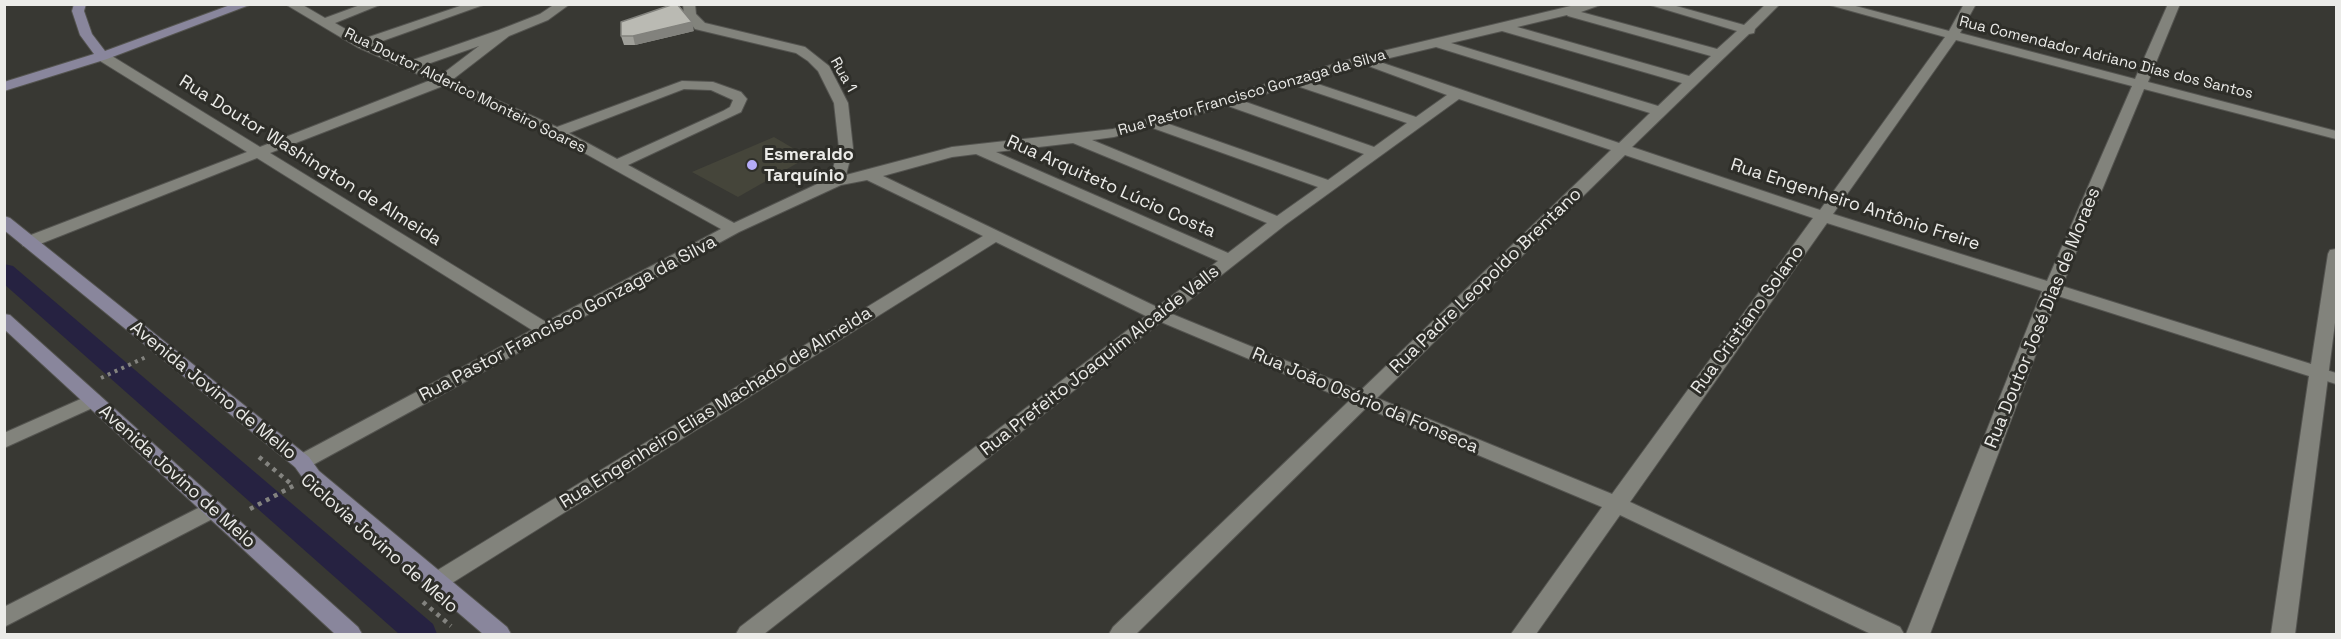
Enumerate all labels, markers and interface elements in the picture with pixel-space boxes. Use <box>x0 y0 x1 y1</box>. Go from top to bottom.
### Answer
street label: Rua Comendador Adriano Dias dos Santos <box>1957 13 2255 103</box>
street label: Rua Doutor Alderico Monteiro Soares <box>341 25 589 157</box>
street label: Rua Pastor Francisco Gonzaga da Silva <box>1116 46 1388 140</box>
street label: Rua 1 <box>826 54 860 96</box>
street label: Rua Doutor Washington de Almeida <box>175 71 445 251</box>
street label: Rua Arquiteto Lúcio Costa <box>1003 131 1219 243</box>
place label: Esmeraldo Tarquínio <box>764 144 854 186</box>
street label: Rua Engenheiro Antônio Freire <box>1728 154 1982 256</box>
marker: Esmeraldo Tarquínio <box>745 158 759 172</box>
street label: Rua Padre Leopoldo Brentano <box>1386 184 1586 378</box>
street label: Rua Doutor José Dias de Moraes <box>1981 185 2105 451</box>
street label: Rua Pastor Francisco Gonzaga da Silva <box>416 231 720 407</box>
street label: Rua Cristiano Solano <box>1687 242 1809 398</box>
street label: Rua Prefeito Joaquim Alcaide Valls <box>976 261 1224 461</box>
street label: Rua Engenheiro Elias Machado de Almeida <box>556 303 876 513</box>
street label: Avenida Jovino de Mello <box>125 317 301 465</box>
street label: Rua João Osório da Fonseca <box>1249 343 1481 459</box>
street label: Avenida Jovino de Melo <box>94 401 260 553</box>
street label: Ciclovia Jovino de Melo <box>296 470 462 618</box>

